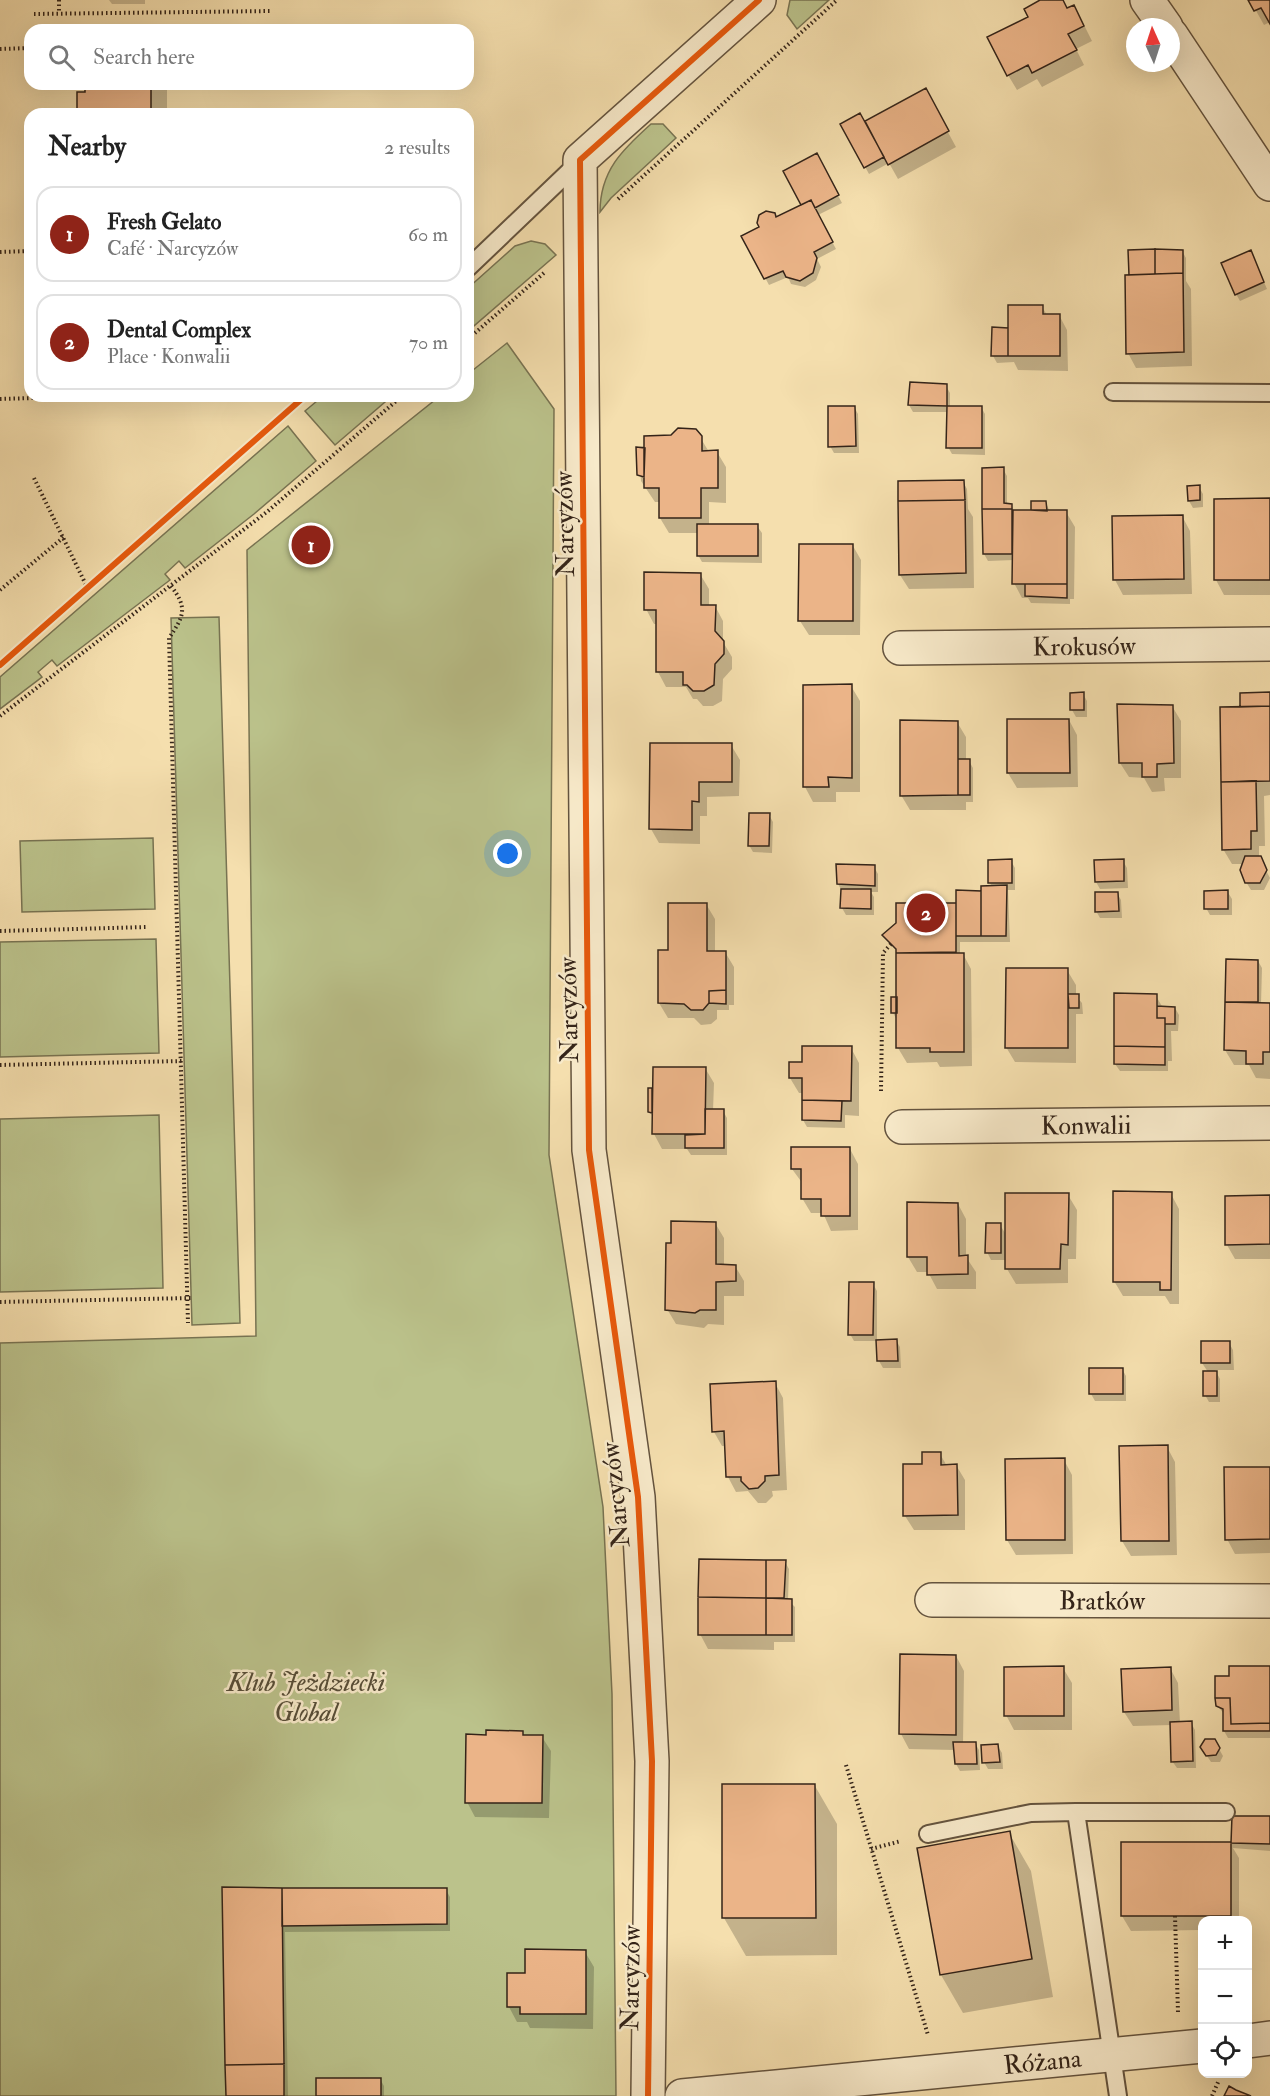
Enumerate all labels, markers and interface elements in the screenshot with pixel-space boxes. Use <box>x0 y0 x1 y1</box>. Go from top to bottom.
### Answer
north arrow <box>1126 18 1180 72</box>
search box <box>24 24 474 90</box>
icon: search <box>45 41 78 74</box>
text: Search here <box>93 43 195 71</box>
text: Nearby <box>48 131 126 163</box>
text: 2 results <box>384 135 450 160</box>
text: Fresh Gelato <box>107 208 221 236</box>
text: 1 <box>66 222 73 247</box>
text: 60 m <box>408 222 448 247</box>
text: Café · Narcyzów <box>107 236 238 261</box>
text: Dental Complex <box>107 316 251 344</box>
text: 2 <box>64 330 75 355</box>
text: 70 m <box>409 330 448 355</box>
text: Place · Konwalii <box>107 344 230 369</box>
street label: Narcyzów <box>548 470 582 577</box>
pin: 1 <box>292 522 330 568</box>
street label: Krokusów <box>1032 630 1137 664</box>
your location <box>493 839 522 868</box>
pin: 2 <box>906 890 946 936</box>
street label: Narcyzów <box>552 956 586 1063</box>
street label: Konwalii <box>1041 1110 1131 1142</box>
street label: Narcyzów <box>594 1440 637 1549</box>
street label: Bratków <box>1059 1585 1146 1618</box>
park label: Klub Jeżdziecki Global <box>225 1667 385 1729</box>
map controls <box>1198 1916 1252 2078</box>
button: + <box>1198 1916 1252 1970</box>
street label: Narcyzów <box>614 1924 648 2031</box>
button: − <box>1198 1970 1252 2024</box>
button: locate <box>1198 2024 1252 2078</box>
street label: Różana <box>1002 2043 1083 2082</box>

